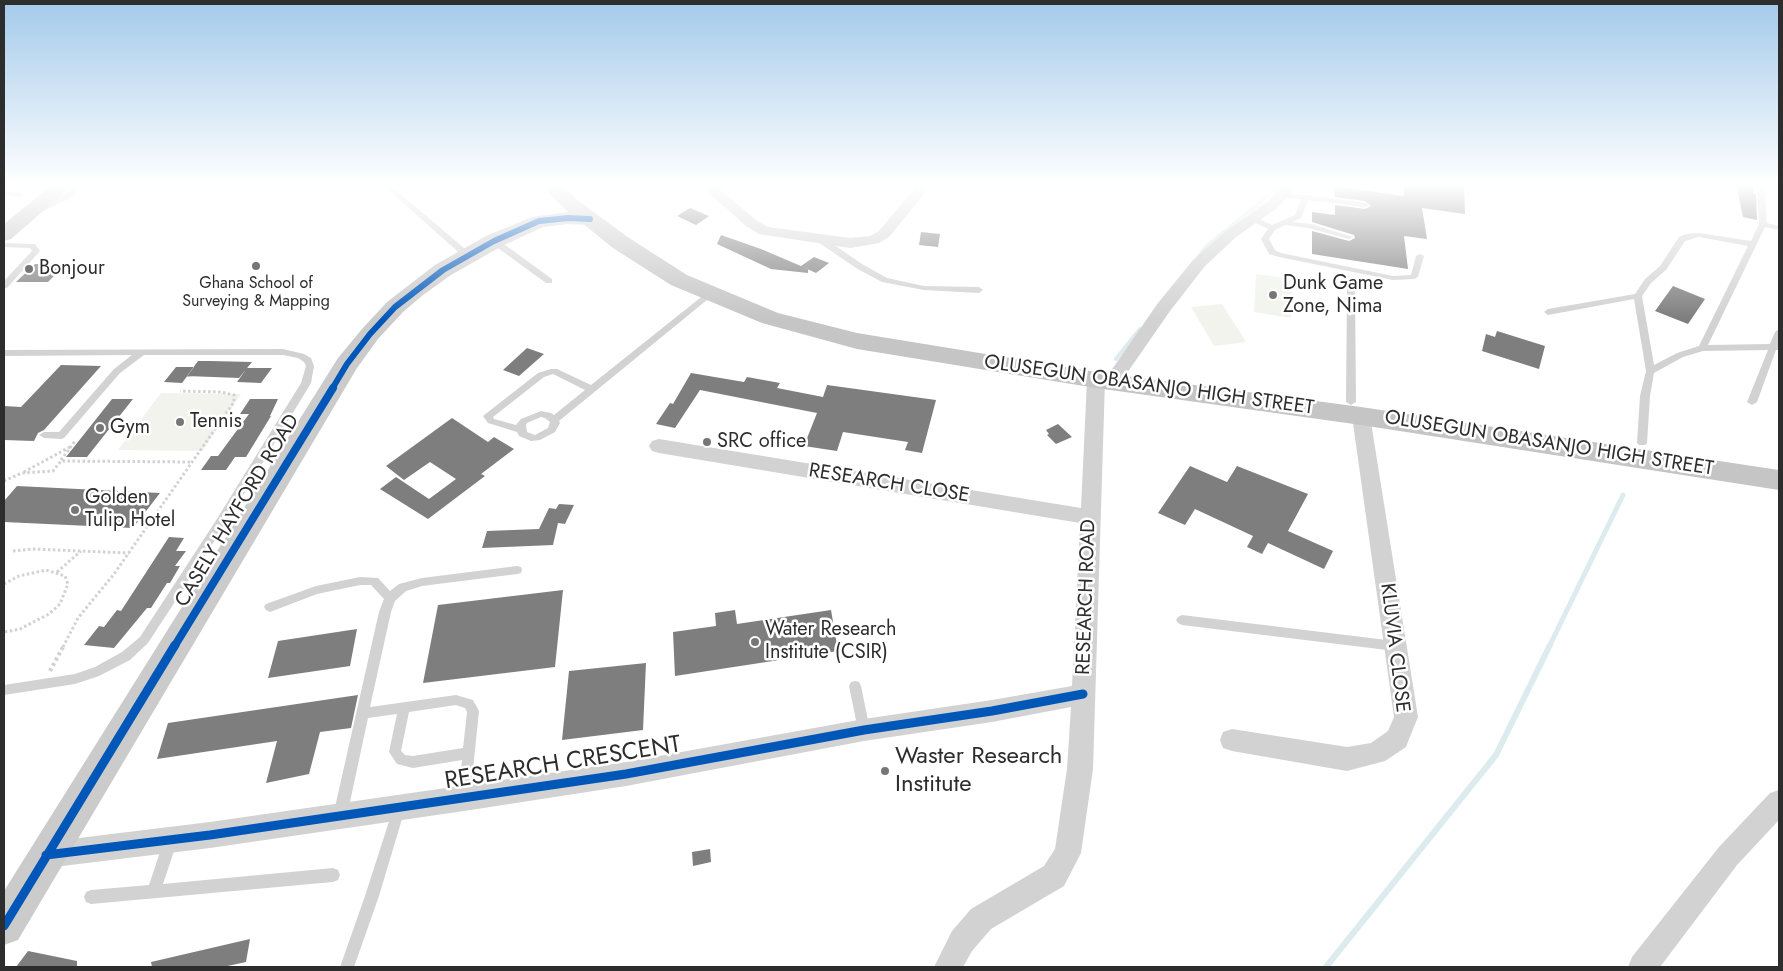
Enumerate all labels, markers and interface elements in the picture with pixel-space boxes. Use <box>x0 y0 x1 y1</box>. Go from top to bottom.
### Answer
place label: Bonjour <box>39 257 105 281</box>
marker: Ghana School of Surveying & Mapping <box>250 260 262 272</box>
marker: Bonjour <box>23 263 35 275</box>
place label: Dunk Game Zone, Nima <box>1283 272 1383 319</box>
place label: Ghana School of Surveying & Mapping <box>182 274 330 312</box>
marker: Dunk Game Zone, Nima <box>1267 289 1279 301</box>
street label: OLUSEGUN OBASANJO HIGH STREET <box>983 351 1315 421</box>
street label: OLUSEGUN OBASANJO HIGH STREET <box>1383 406 1715 482</box>
street label: CASELY HAYFORD ROAD <box>171 410 305 612</box>
place label: Tennis <box>190 410 242 434</box>
place label: Gym <box>110 416 150 440</box>
marker: Tennis <box>174 416 186 428</box>
marker: Gym <box>94 422 106 434</box>
place label: SRC office <box>717 430 806 454</box>
marker: SRC office <box>701 436 713 448</box>
street label: RESEARCH CLOSE <box>807 459 971 509</box>
place label: Golden Tulip Hotel <box>85 486 175 533</box>
marker: Golden Tulip Hotel <box>69 504 81 516</box>
street label: RESEARCH ROAD <box>1072 519 1102 675</box>
street label: KLUVIA CLOSE <box>1374 582 1414 714</box>
place label: Water Research Institute (CSIR) <box>765 618 896 665</box>
marker: Water Research Institute (CSIR) <box>749 636 761 648</box>
street label: RESEARCH CRESCENT <box>443 731 683 797</box>
place label: Waster Research Institute <box>895 743 1062 799</box>
marker: Waster Research Institute <box>879 765 891 777</box>

